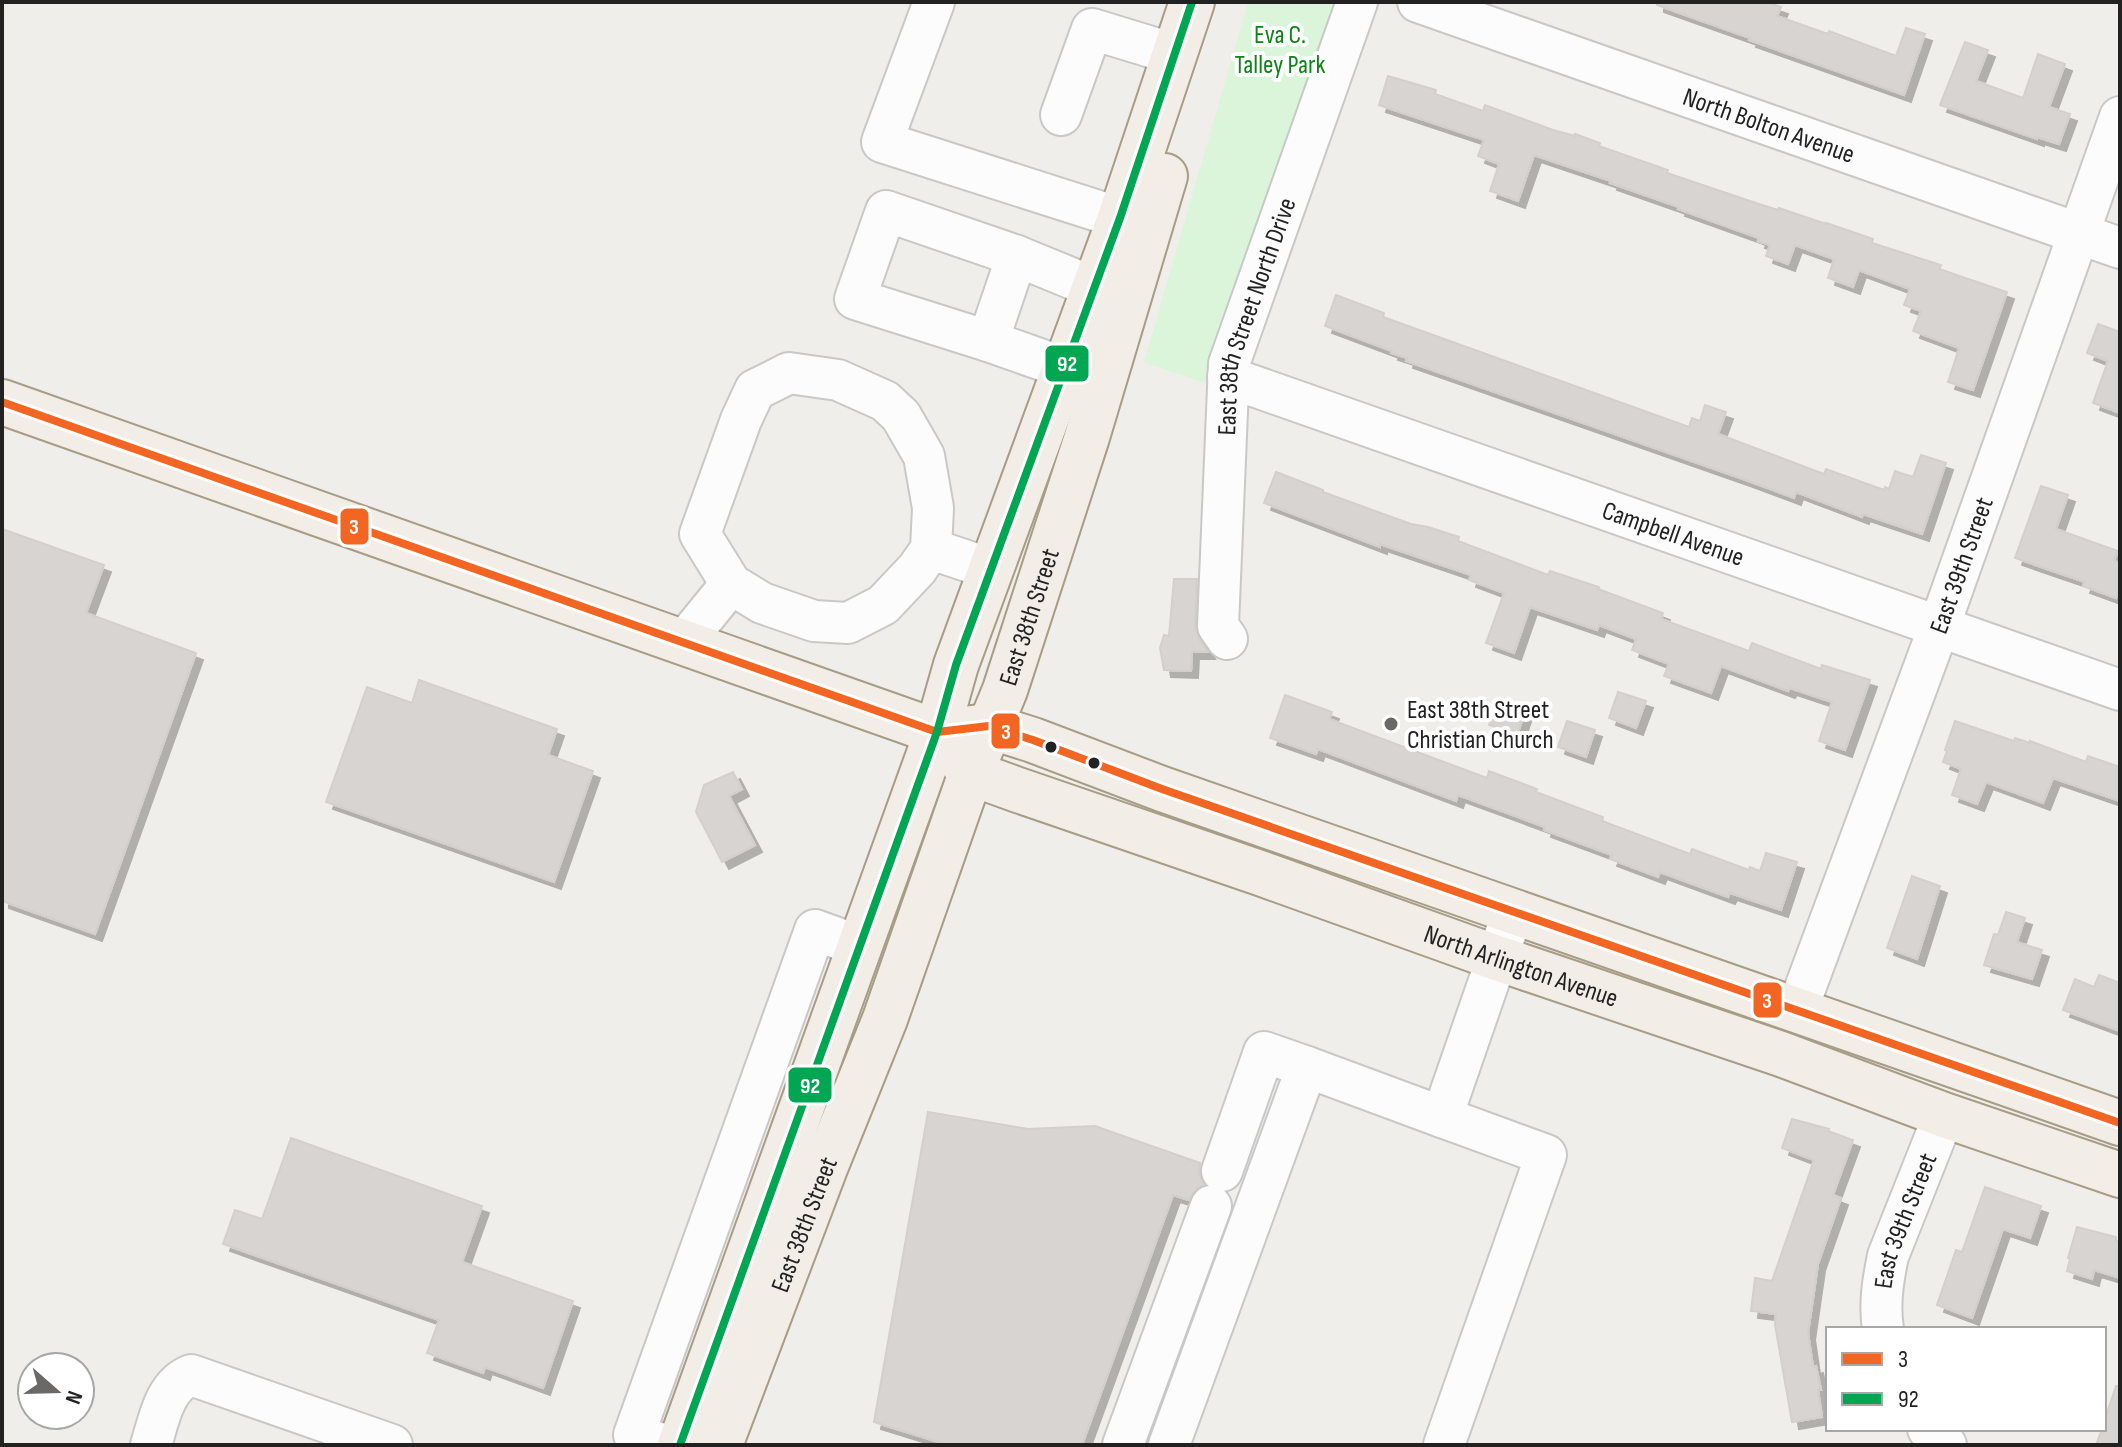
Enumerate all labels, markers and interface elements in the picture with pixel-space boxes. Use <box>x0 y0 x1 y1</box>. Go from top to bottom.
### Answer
park label: Eva C. Talley Park <box>1234 20 1326 81</box>
street label: North Bolton Avenue <box>1679 82 1858 171</box>
street label: East 38th Street North Drive <box>1212 194 1303 436</box>
line badge: 92 <box>1044 344 1090 383</box>
text: 92 <box>1057 351 1077 378</box>
street label: East 39th Street <box>1924 493 2001 638</box>
street label: Campbell Avenue <box>1598 496 1748 574</box>
line badge: 3 <box>339 507 370 546</box>
text: 3 <box>349 514 359 541</box>
street label: East 38th Street <box>993 545 1067 690</box>
place label: East 38th Street Christian Church <box>1407 695 1554 756</box>
line badge: 3 <box>990 712 1021 750</box>
marker: East 38th Street Christian Church <box>1382 715 1400 733</box>
text: 3 <box>1001 719 1011 746</box>
unlabelled marker <box>1043 739 1059 755</box>
unlabelled marker <box>1086 755 1102 771</box>
street label: North Arlington Avenue <box>1420 919 1622 1015</box>
line badge: 3 <box>1752 981 1783 1019</box>
text: 3 <box>1762 988 1772 1015</box>
line badge: 92 <box>787 1066 833 1104</box>
text: 92 <box>800 1073 820 1100</box>
street label: East 39th Street <box>1869 1149 1944 1291</box>
street label: East 38th Street <box>765 1153 845 1297</box>
legend <box>1826 1327 2106 1431</box>
text: 3 <box>1898 1345 1908 1374</box>
north arrow <box>16 1351 96 1431</box>
text: 92 <box>1898 1385 1919 1414</box>
text: N <box>59 1387 88 1407</box>

